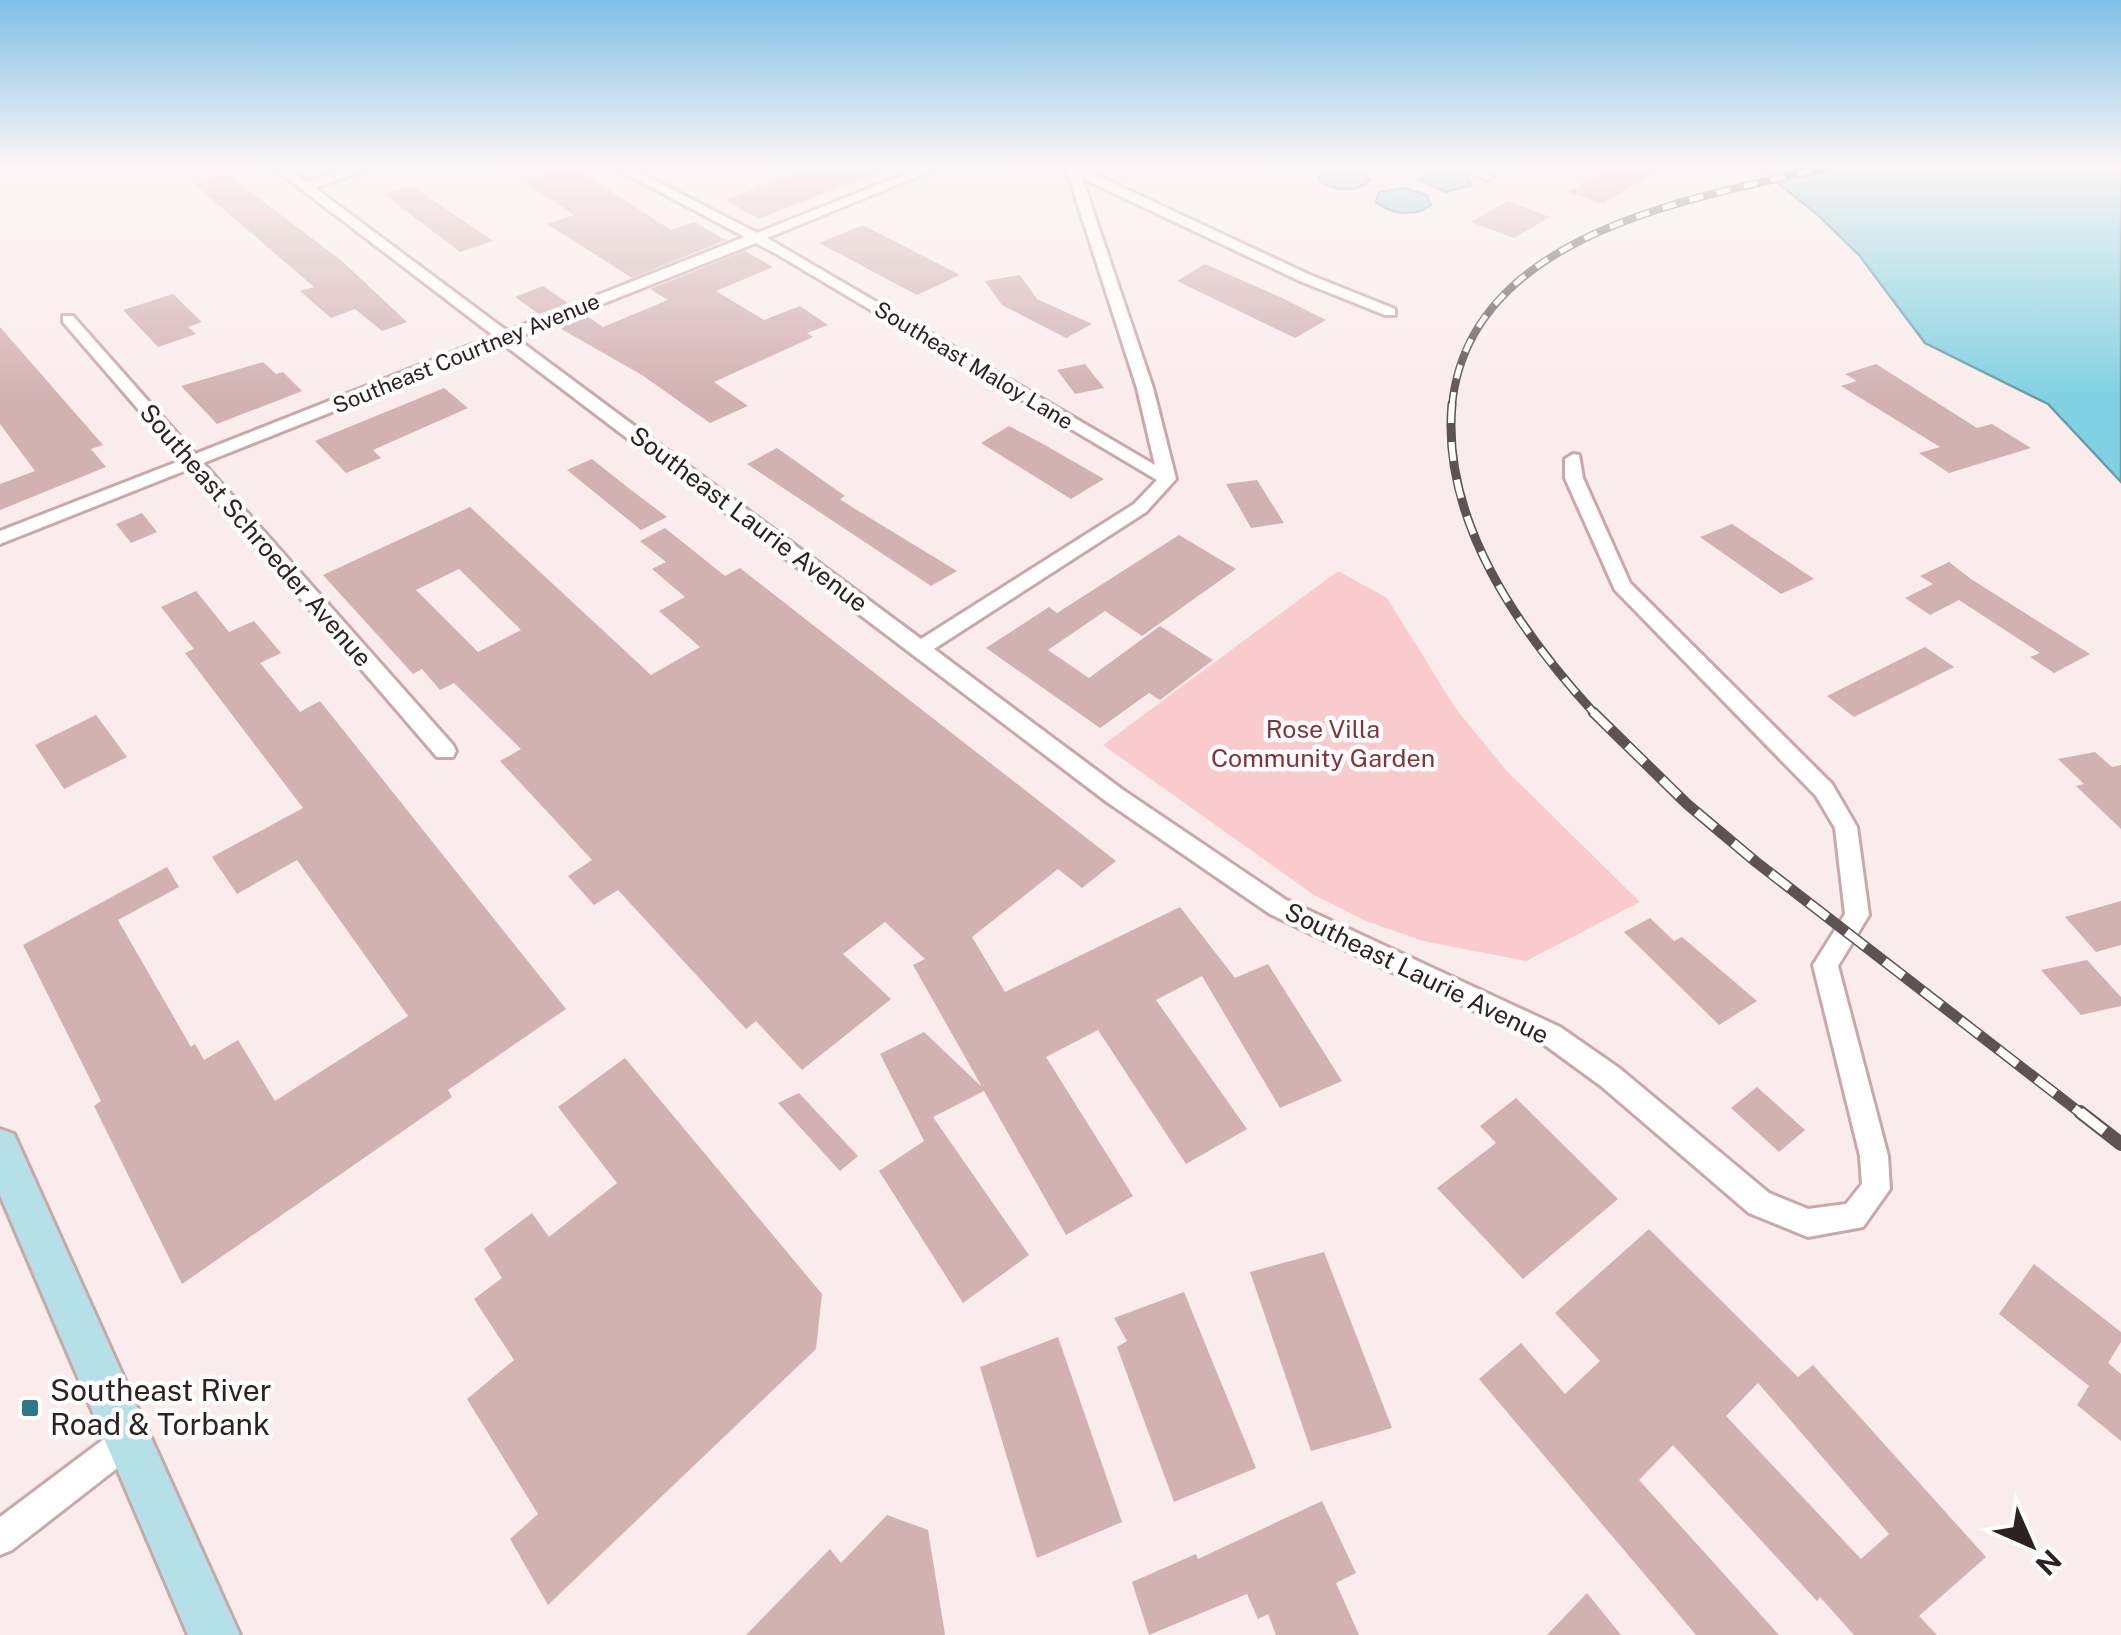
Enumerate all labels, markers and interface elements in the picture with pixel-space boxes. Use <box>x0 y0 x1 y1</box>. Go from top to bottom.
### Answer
street label: Southeast Courtney Avenue <box>329 288 603 418</box>
street label: Southeast Maloy Lane <box>870 295 1078 435</box>
street label: Southeast Schroeder Avenue <box>134 397 378 673</box>
street label: Southeast Laurie Avenue <box>624 420 874 618</box>
park label: Rose Villa Community Garden <box>1211 714 1435 773</box>
street label: Southeast Laurie Avenue <box>1280 896 1554 1050</box>
place label: Southeast River Road & Torbank <box>50 1372 272 1442</box>
marker: Southeast River Road & Torbank <box>19 1397 41 1419</box>
north arrow <box>1981 1495 2081 1595</box>
text: N <box>2030 1544 2068 1582</box>

